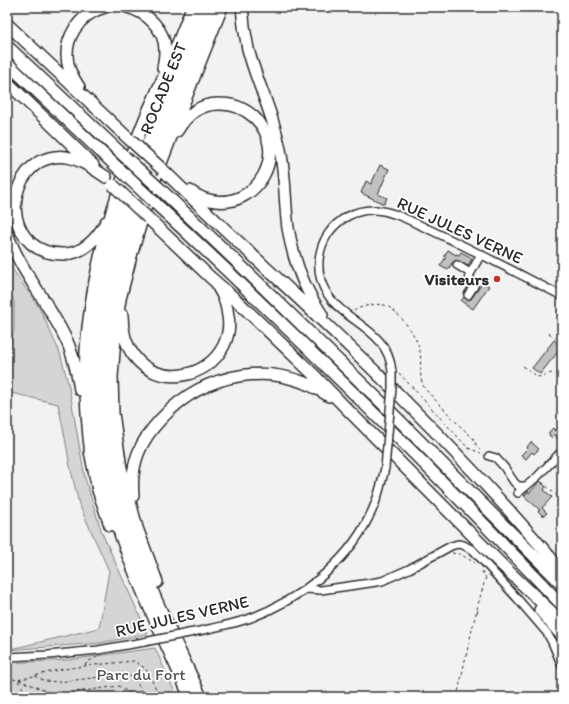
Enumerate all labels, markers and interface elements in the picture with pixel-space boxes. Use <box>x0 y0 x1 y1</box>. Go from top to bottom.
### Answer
street label: ROCADE EST <box>135 39 191 137</box>
street label: RUE JULES VERNE <box>394 192 526 268</box>
place label: Visiteurs <box>424 269 489 289</box>
marker: Visiteurs <box>492 274 502 284</box>
street label: RUE JULES VERNE <box>113 591 251 641</box>
park label: Parc du Fort <box>96 664 186 684</box>

